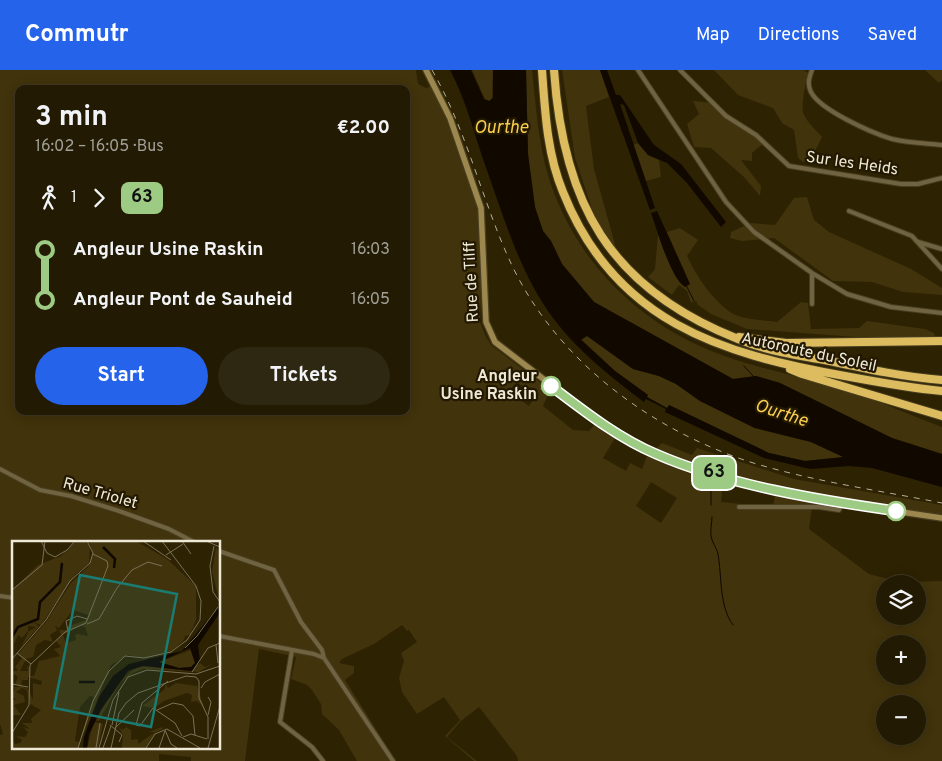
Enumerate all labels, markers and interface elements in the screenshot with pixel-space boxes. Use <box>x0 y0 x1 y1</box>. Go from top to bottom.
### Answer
text: Commutr <box>25 20 128 50</box>
text: Map <box>696 24 730 47</box>
text: Directions <box>758 24 840 47</box>
text: Saved <box>868 24 917 47</box>
text: 3 min <box>35 100 108 136</box>
text: €2.00 <box>337 116 390 140</box>
water label: Ourthe <box>474 117 529 140</box>
text: 16:02 – 16:05 · Bus <box>35 137 164 157</box>
street label: Sur les Heids <box>805 148 899 180</box>
icon: walk <box>35 184 63 212</box>
icon: forward <box>85 184 113 212</box>
text: 63 <box>131 186 153 209</box>
text: 1 <box>71 188 77 208</box>
text: Angleur Usine Raskin <box>73 238 264 262</box>
text: 16:03 <box>351 240 390 260</box>
street label: Rue de Tilff <box>460 241 484 323</box>
text: Angleur Pont de Sauheid <box>73 288 293 312</box>
text: 16:05 <box>351 290 390 310</box>
street label: Autoroute du Soleil <box>740 329 878 377</box>
button: Start <box>35 347 208 405</box>
button: Tickets <box>218 347 390 405</box>
place label: Angleur Usine Raskin <box>441 367 537 405</box>
marker: Angleur Usine Raskin <box>541 376 561 396</box>
water label: Ourthe <box>751 395 811 434</box>
line badge: 63 <box>692 457 736 489</box>
text: 63 <box>703 461 725 484</box>
street label: Rue Triolet <box>60 474 140 514</box>
unlabelled marker <box>886 501 906 521</box>
inset map <box>12 541 220 748</box>
map controls <box>876 575 926 745</box>
button: layers <box>876 575 926 625</box>
button: + <box>876 635 926 685</box>
button: − <box>876 695 926 745</box>

